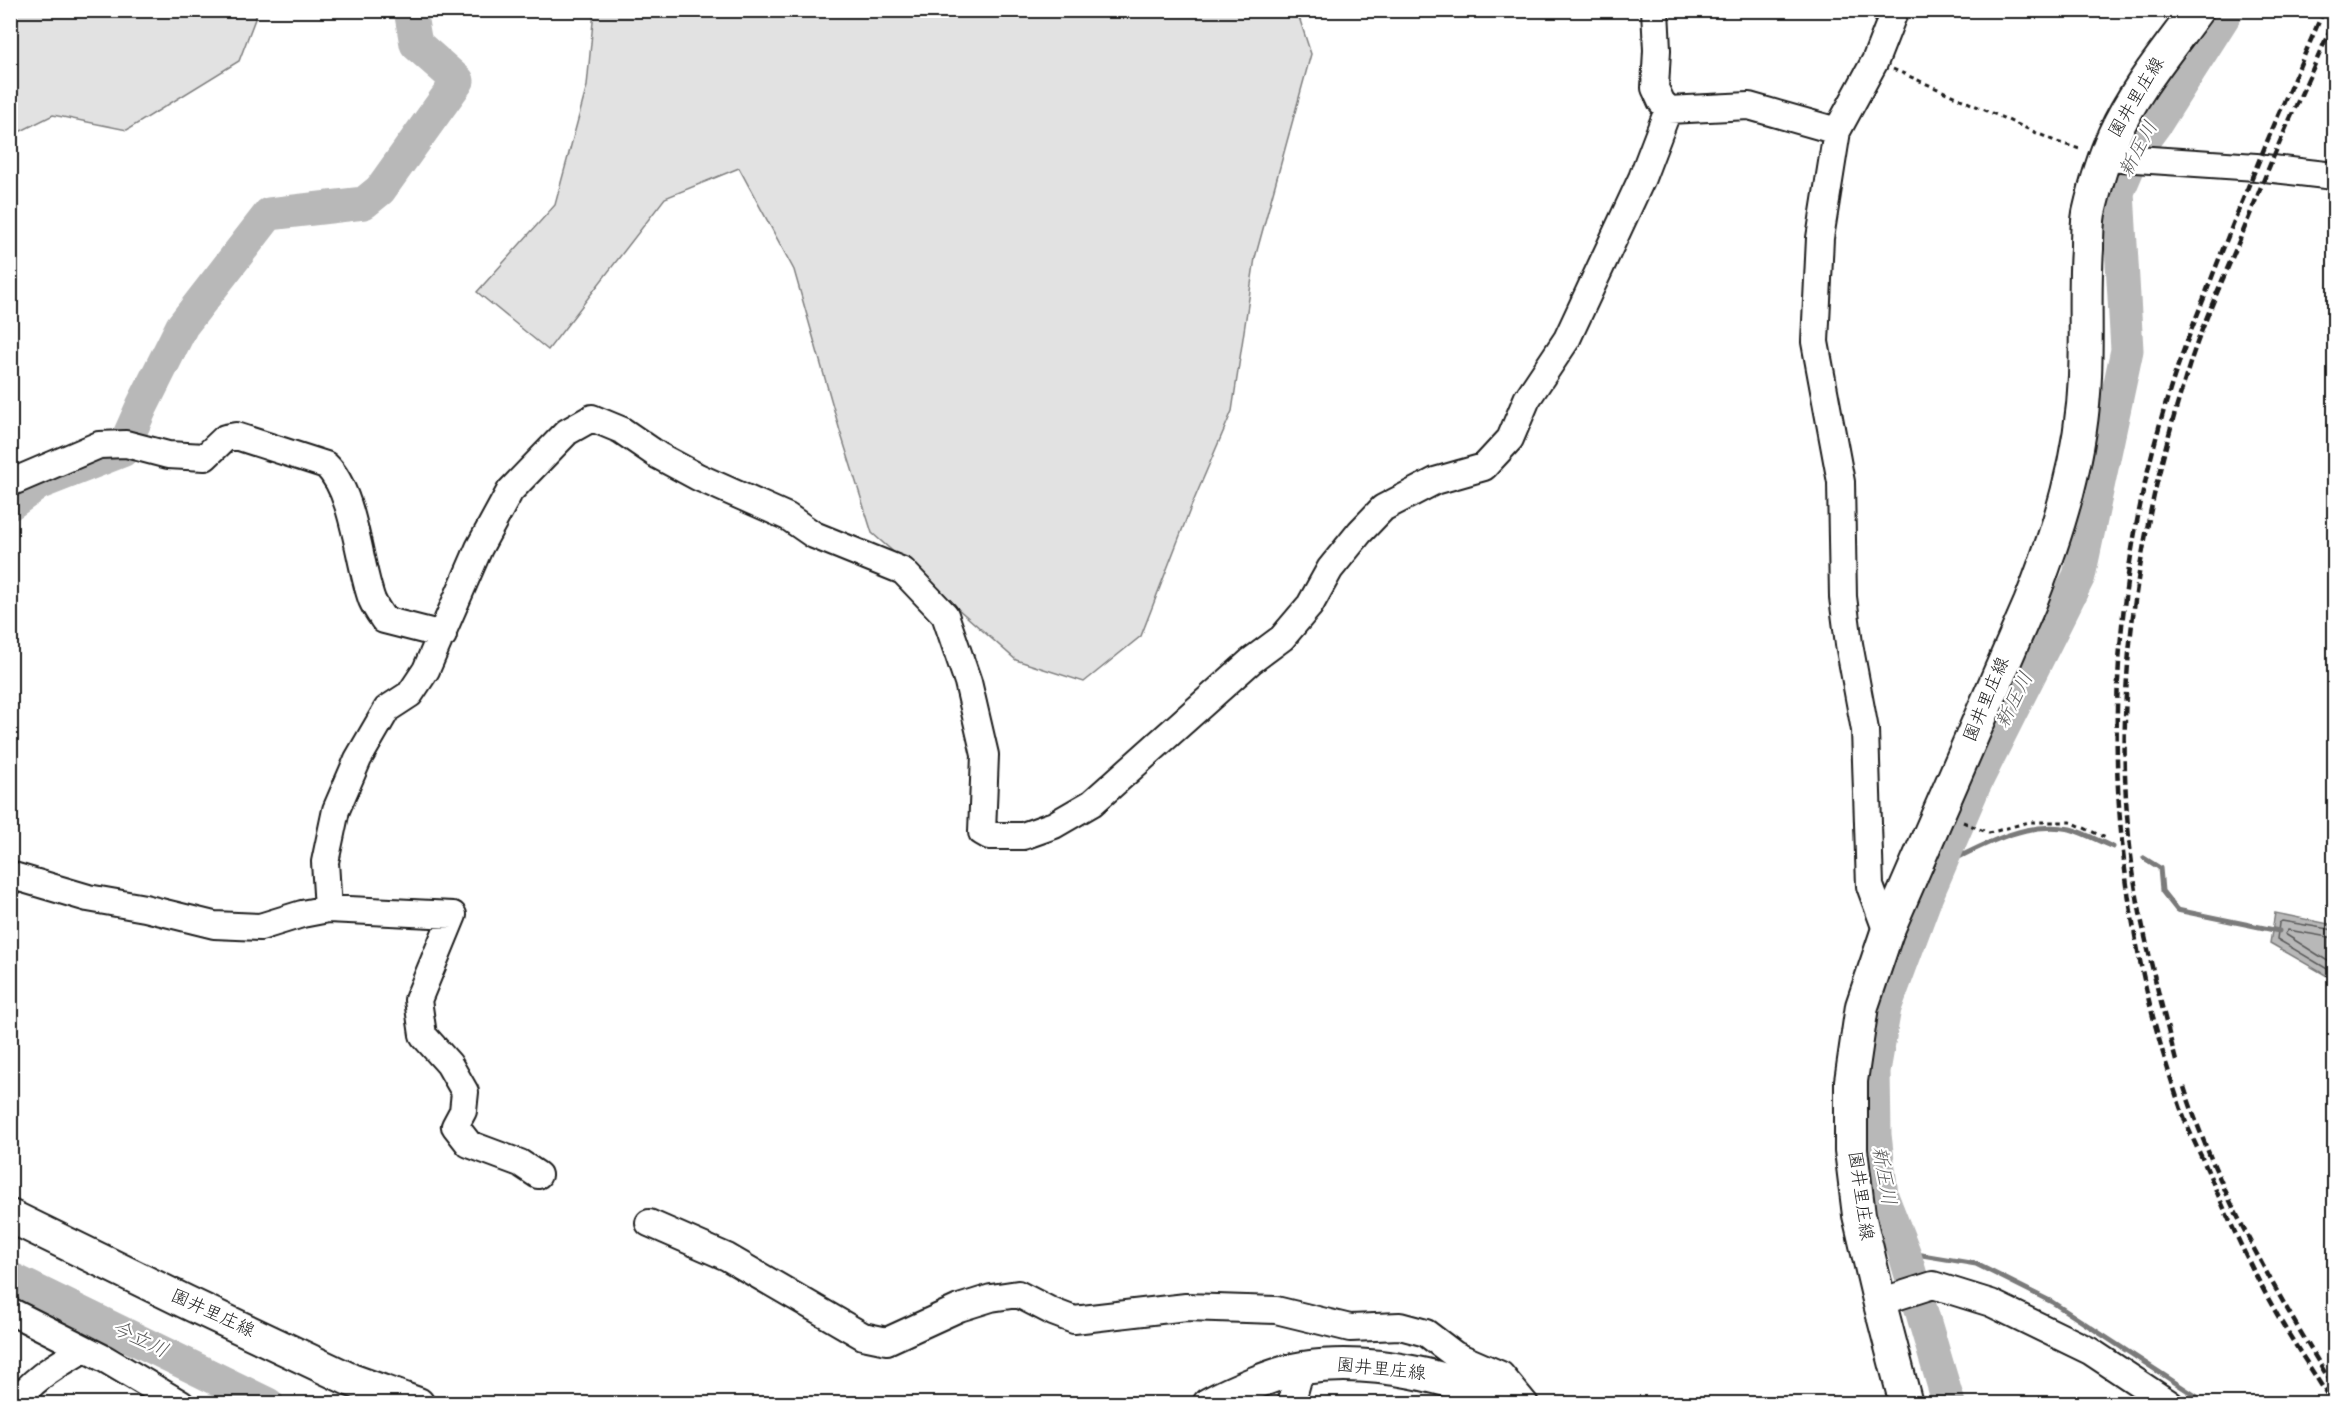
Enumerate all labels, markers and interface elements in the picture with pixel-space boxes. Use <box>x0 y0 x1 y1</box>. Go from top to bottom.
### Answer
street label: 園井里庄線 <box>2104 53 2172 143</box>
water label: 新圧川 <box>2114 117 2166 183</box>
street label: 園井里庄線 <box>1959 654 2017 746</box>
water label: 新圧川 <box>1990 668 2042 734</box>
water label: 新圧川 <box>1863 1144 1901 1208</box>
street label: 園井里庄線 <box>1840 1150 1878 1242</box>
street label: 園井里庄線 <box>166 1285 258 1345</box>
water label: 今立川 <box>106 1315 172 1367</box>
street label: 園井里庄線 <box>1335 1354 1427 1388</box>

